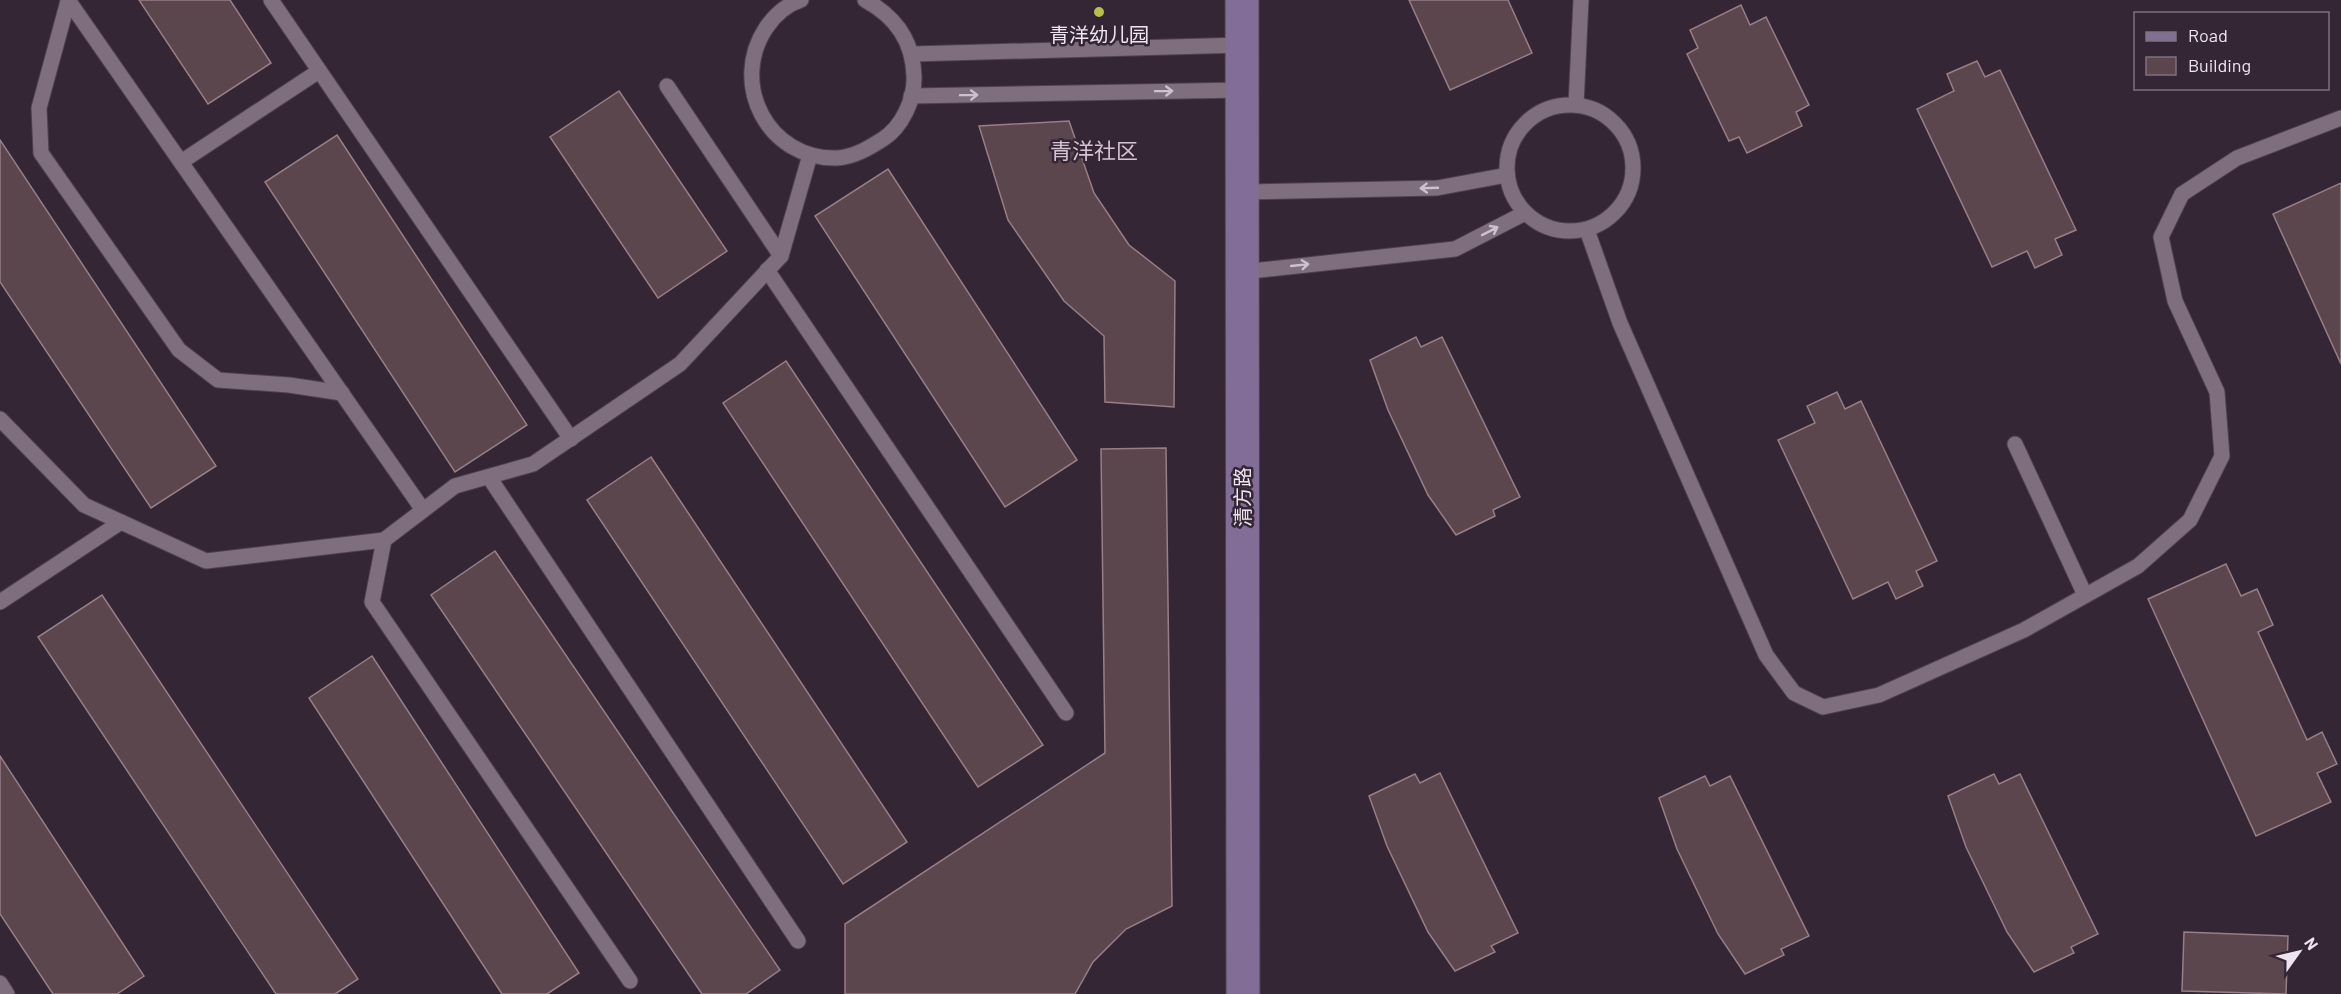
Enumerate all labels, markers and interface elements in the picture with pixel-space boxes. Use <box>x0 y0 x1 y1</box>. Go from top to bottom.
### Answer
marker: 青洋幼儿园 <box>1092 5 1106 19</box>
legend <box>2134 12 2329 90</box>
place label: 青洋幼儿园 <box>1049 22 1149 46</box>
text: Road <box>2188 24 2228 46</box>
text: Building <box>2188 54 2251 76</box>
one-way arrow <box>1154 86 1174 97</box>
one-way arrow <box>959 90 979 101</box>
district label: 青洋社区 <box>1050 137 1138 163</box>
one-way arrow <box>1419 183 1439 194</box>
one-way arrow <box>1481 224 1499 236</box>
one-way arrow <box>1290 260 1310 271</box>
street label: 清方路 <box>1230 467 1254 527</box>
north arrow <box>2269 922 2329 982</box>
text: N <box>2301 934 2323 953</box>

